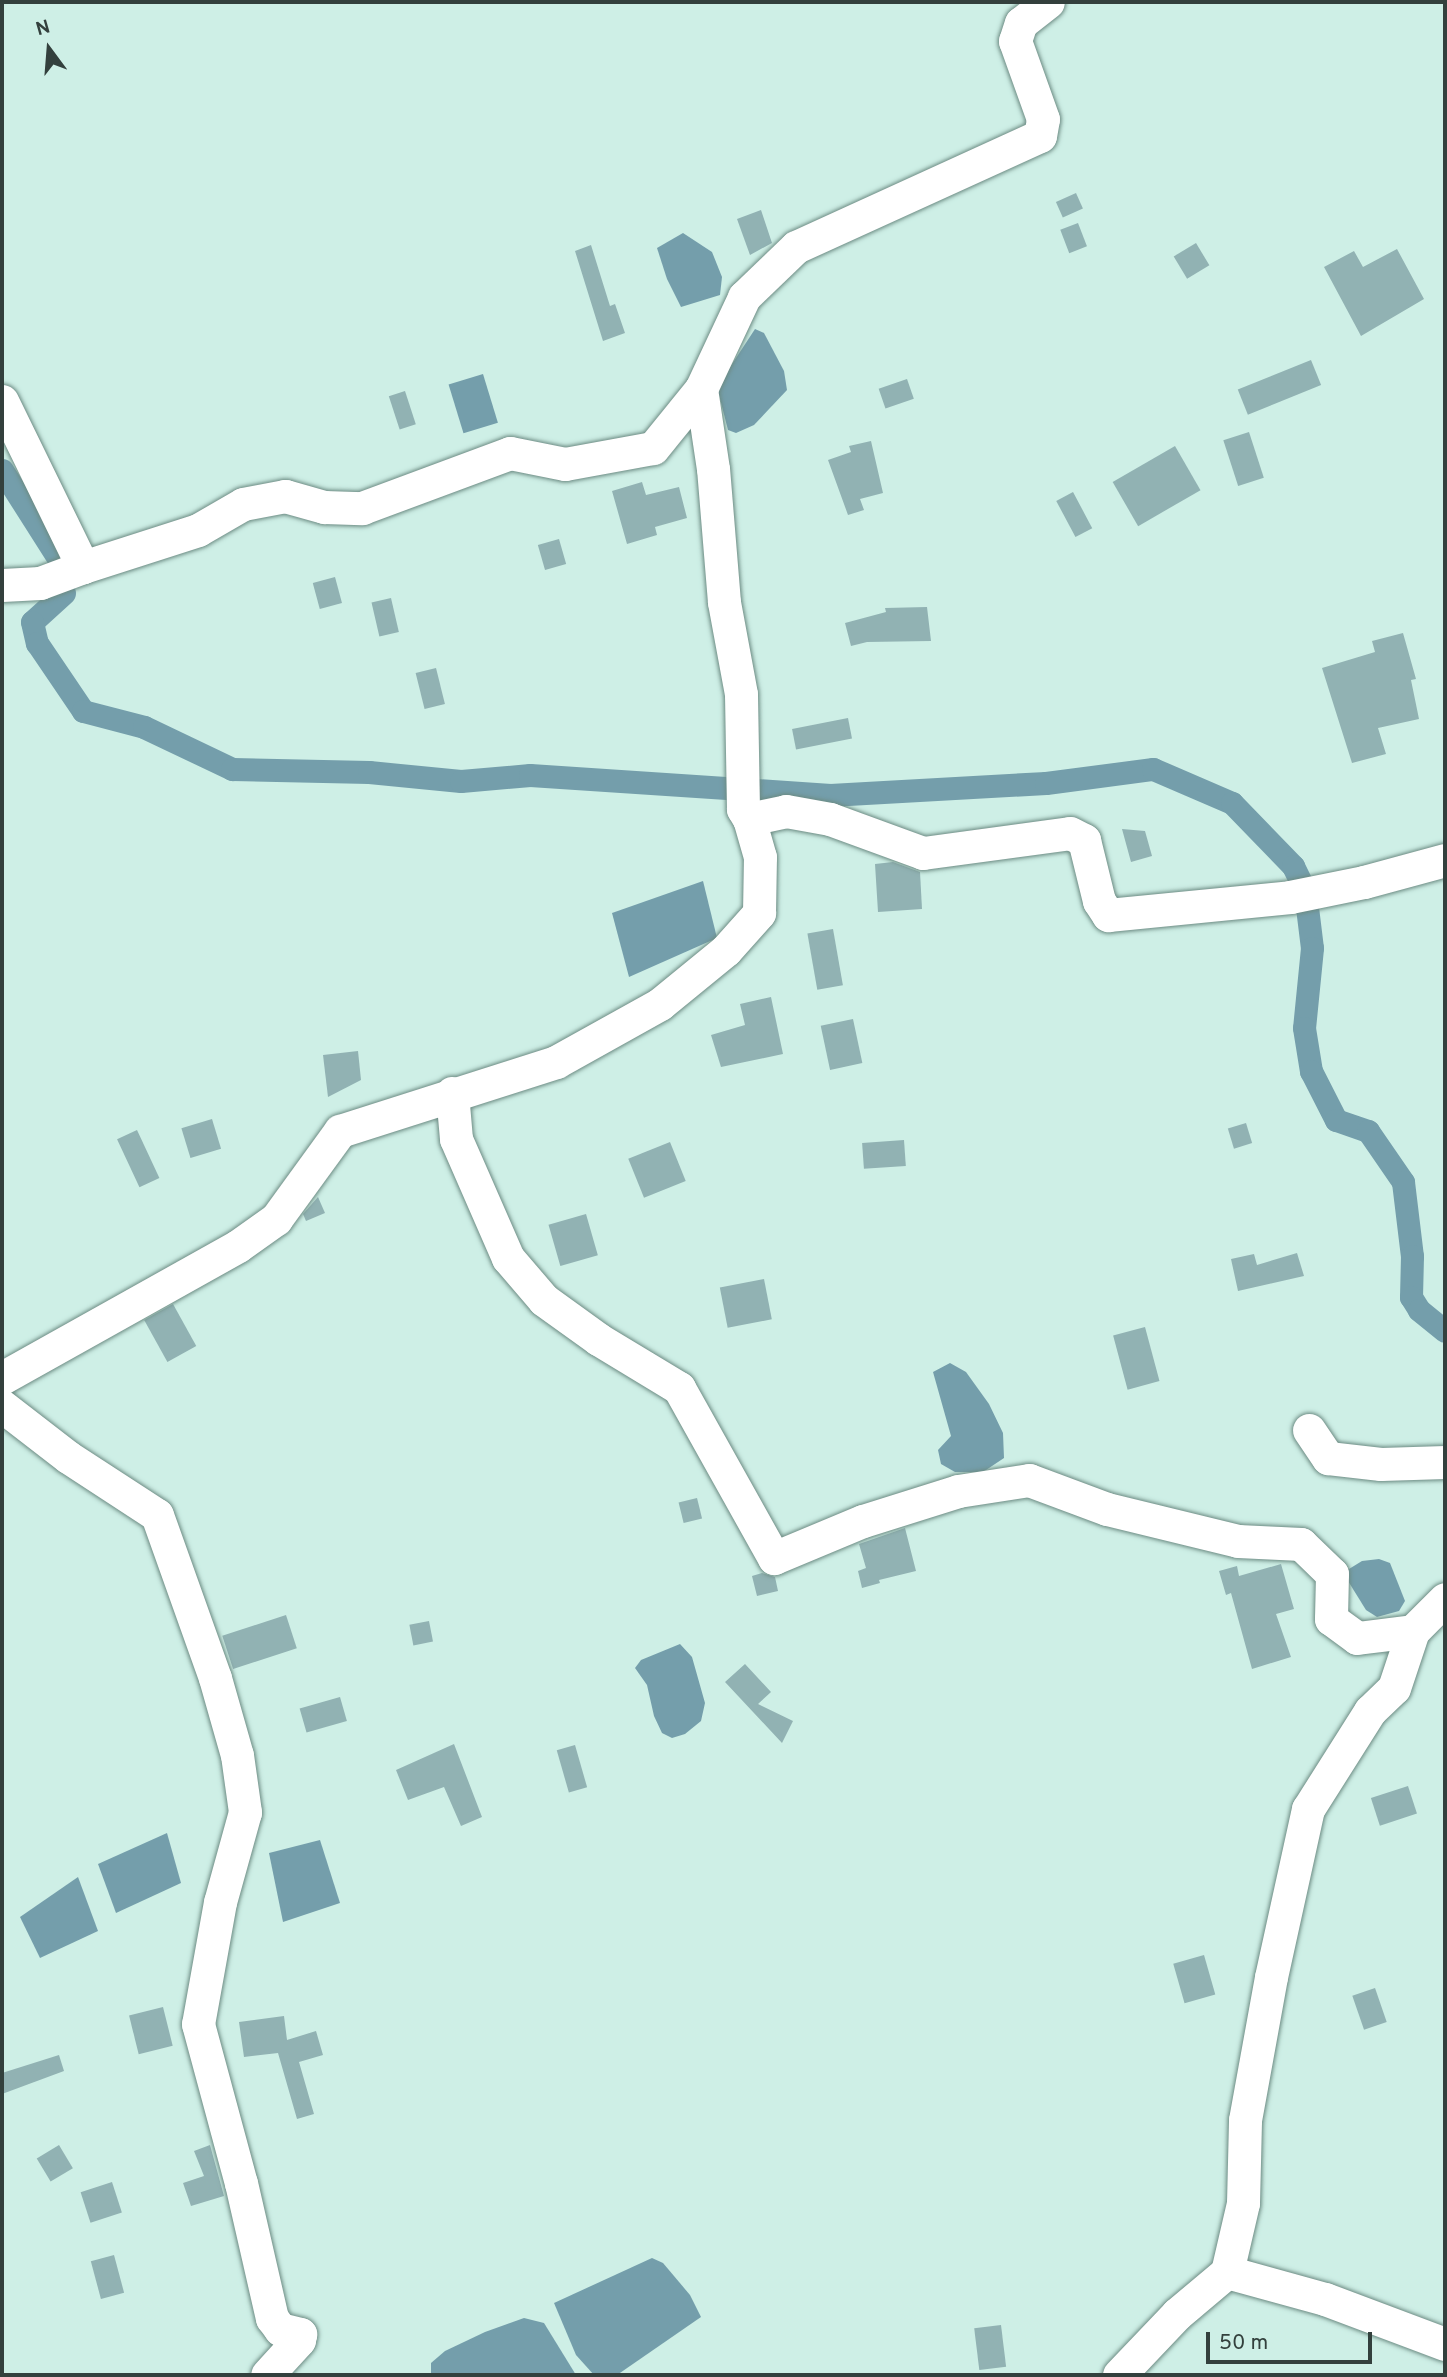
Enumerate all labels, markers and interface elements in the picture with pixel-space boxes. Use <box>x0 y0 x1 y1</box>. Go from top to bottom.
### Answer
north arrow <box>14 14 84 84</box>
text: N <box>33 15 53 42</box>
scale bar <box>1209 2318 1375 2362</box>
text: 50 m <box>1219 2330 1268 2357</box>

